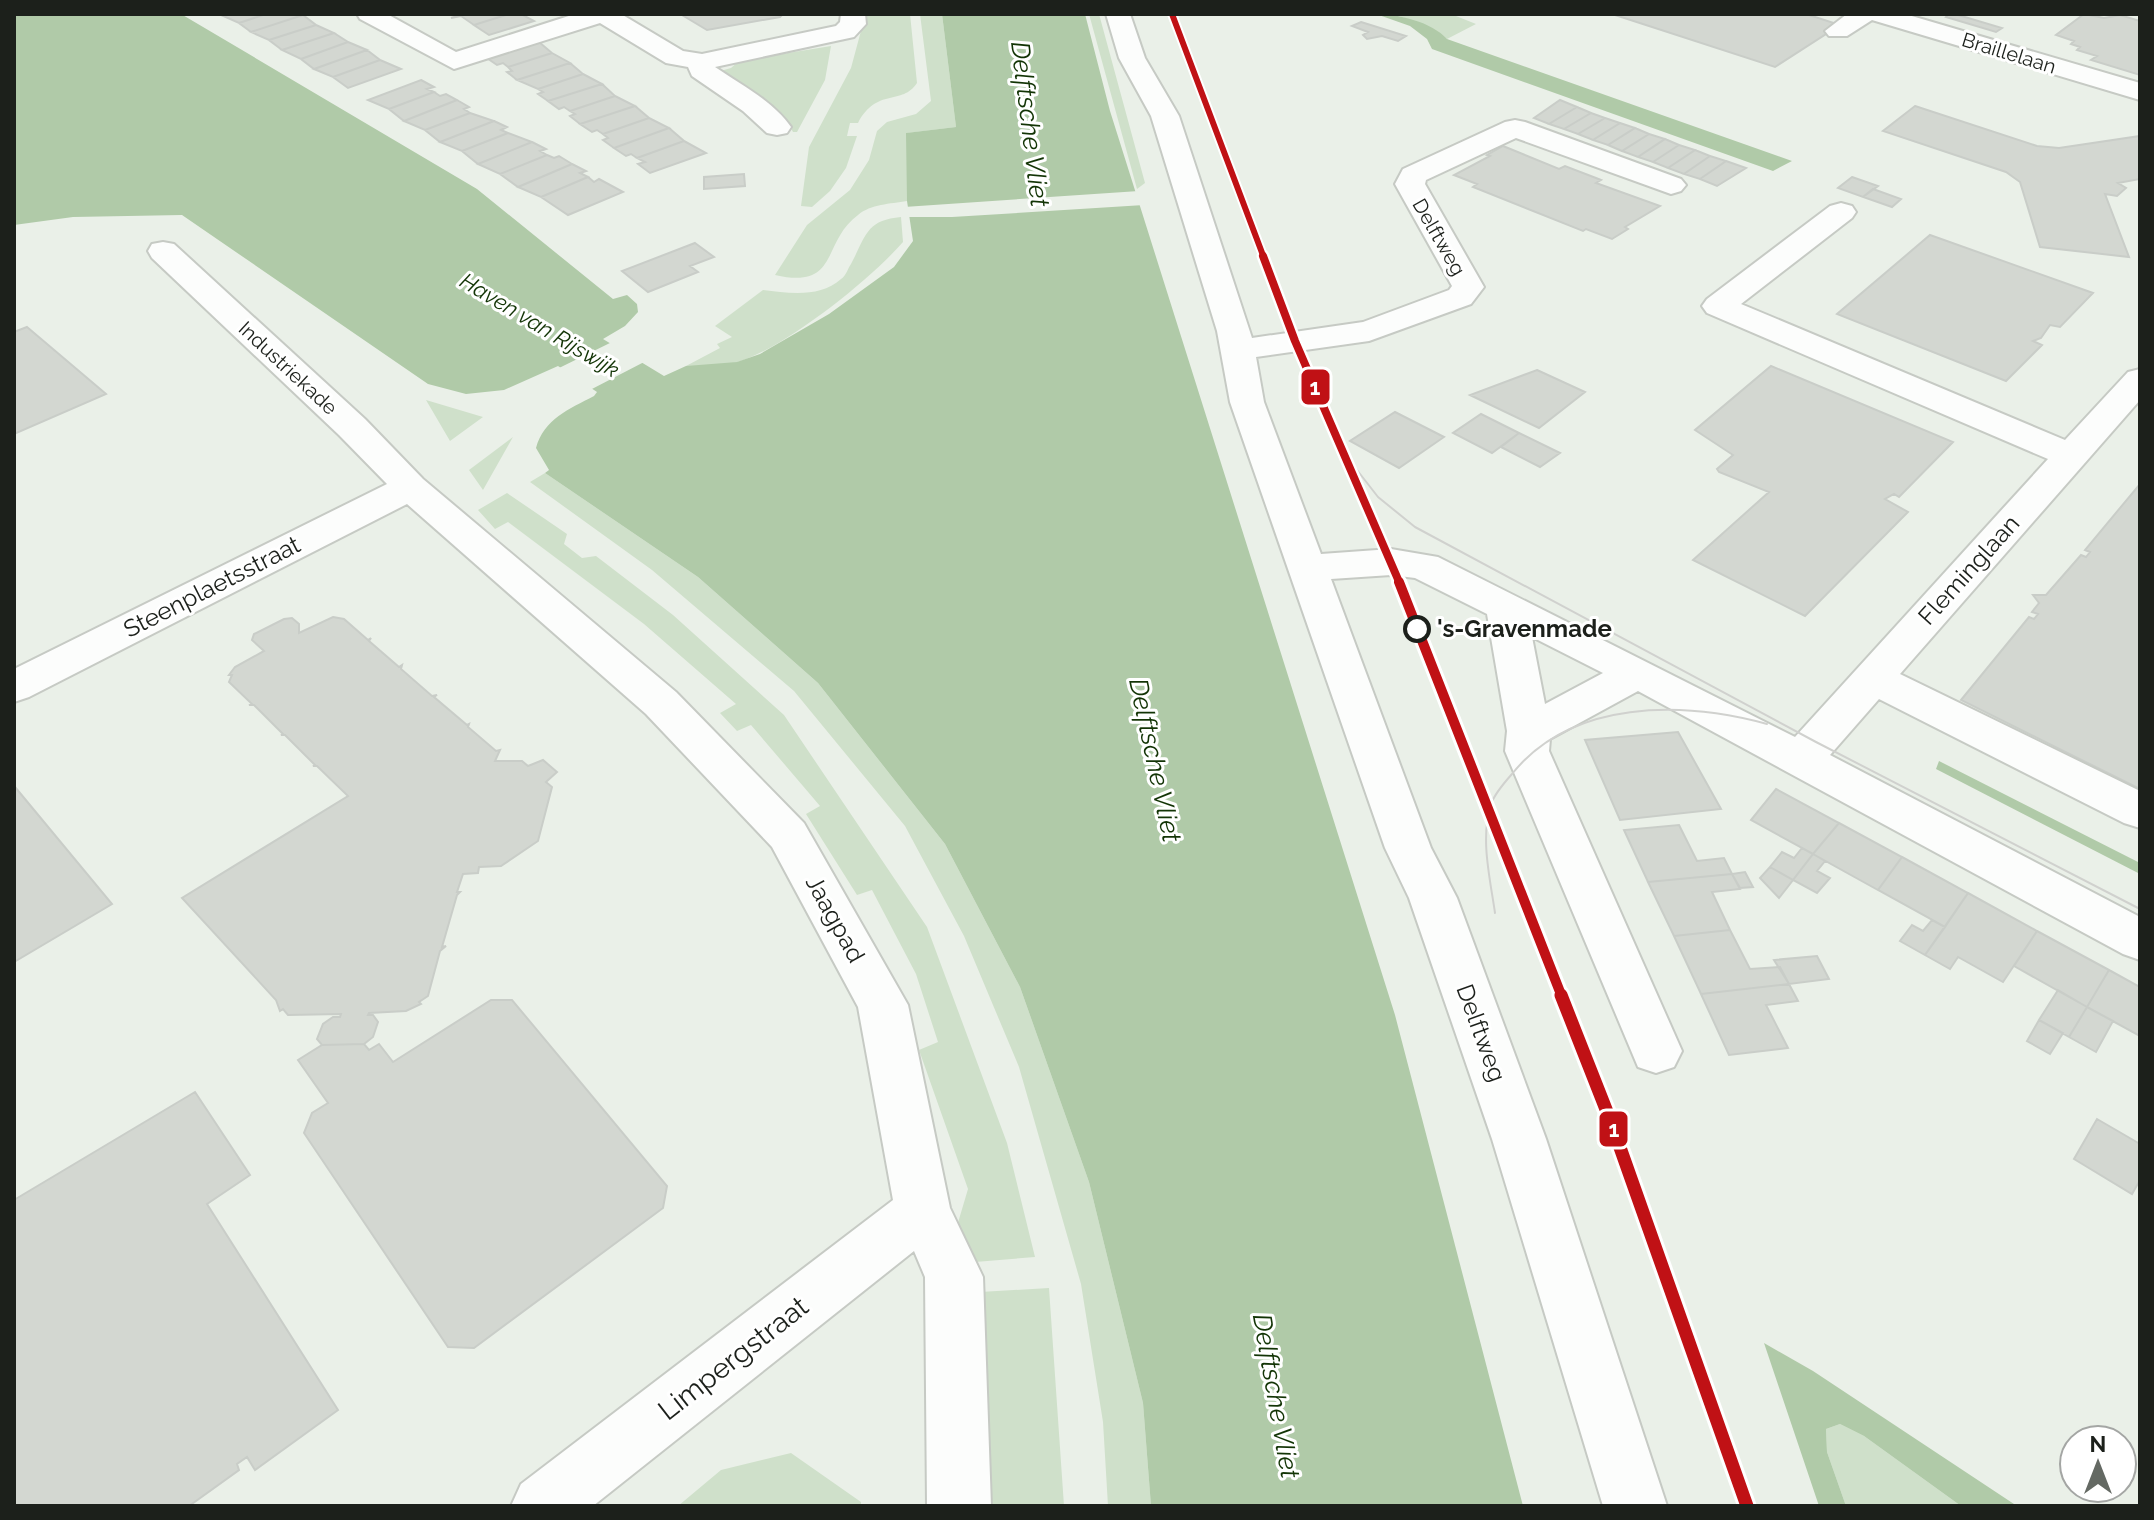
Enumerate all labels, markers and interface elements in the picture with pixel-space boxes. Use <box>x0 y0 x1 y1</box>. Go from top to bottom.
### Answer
street label: Braillelaan <box>1959 27 2059 79</box>
water label: Delftsche Vliet <box>1005 39 1055 209</box>
street label: Delftweg <box>1407 194 1471 280</box>
water label: Haven van Rijswijk <box>456 267 624 383</box>
street label: Industriekade <box>234 316 342 420</box>
line badge: 1 <box>1300 368 1331 406</box>
text: 1 <box>1310 374 1321 400</box>
street label: Fleminglaan <box>1912 509 2025 630</box>
street label: Steenplaetsstraat <box>119 529 305 644</box>
place label: 's-Gravenmade <box>1437 614 1612 643</box>
marker: 's-Gravenmade <box>1404 616 1430 642</box>
water label: Delftsche Vliet <box>1123 675 1187 845</box>
street label: Jaagpad <box>800 870 871 967</box>
street label: Delftweg <box>1450 980 1512 1086</box>
line badge: 1 <box>1598 1110 1629 1148</box>
text: 1 <box>1609 1116 1620 1142</box>
street label: Limpergstraat <box>652 1289 815 1427</box>
water label: Delftsche Vliet <box>1247 1311 1305 1481</box>
north arrow <box>2058 1424 2138 1504</box>
text: N <box>2090 1431 2106 1457</box>

